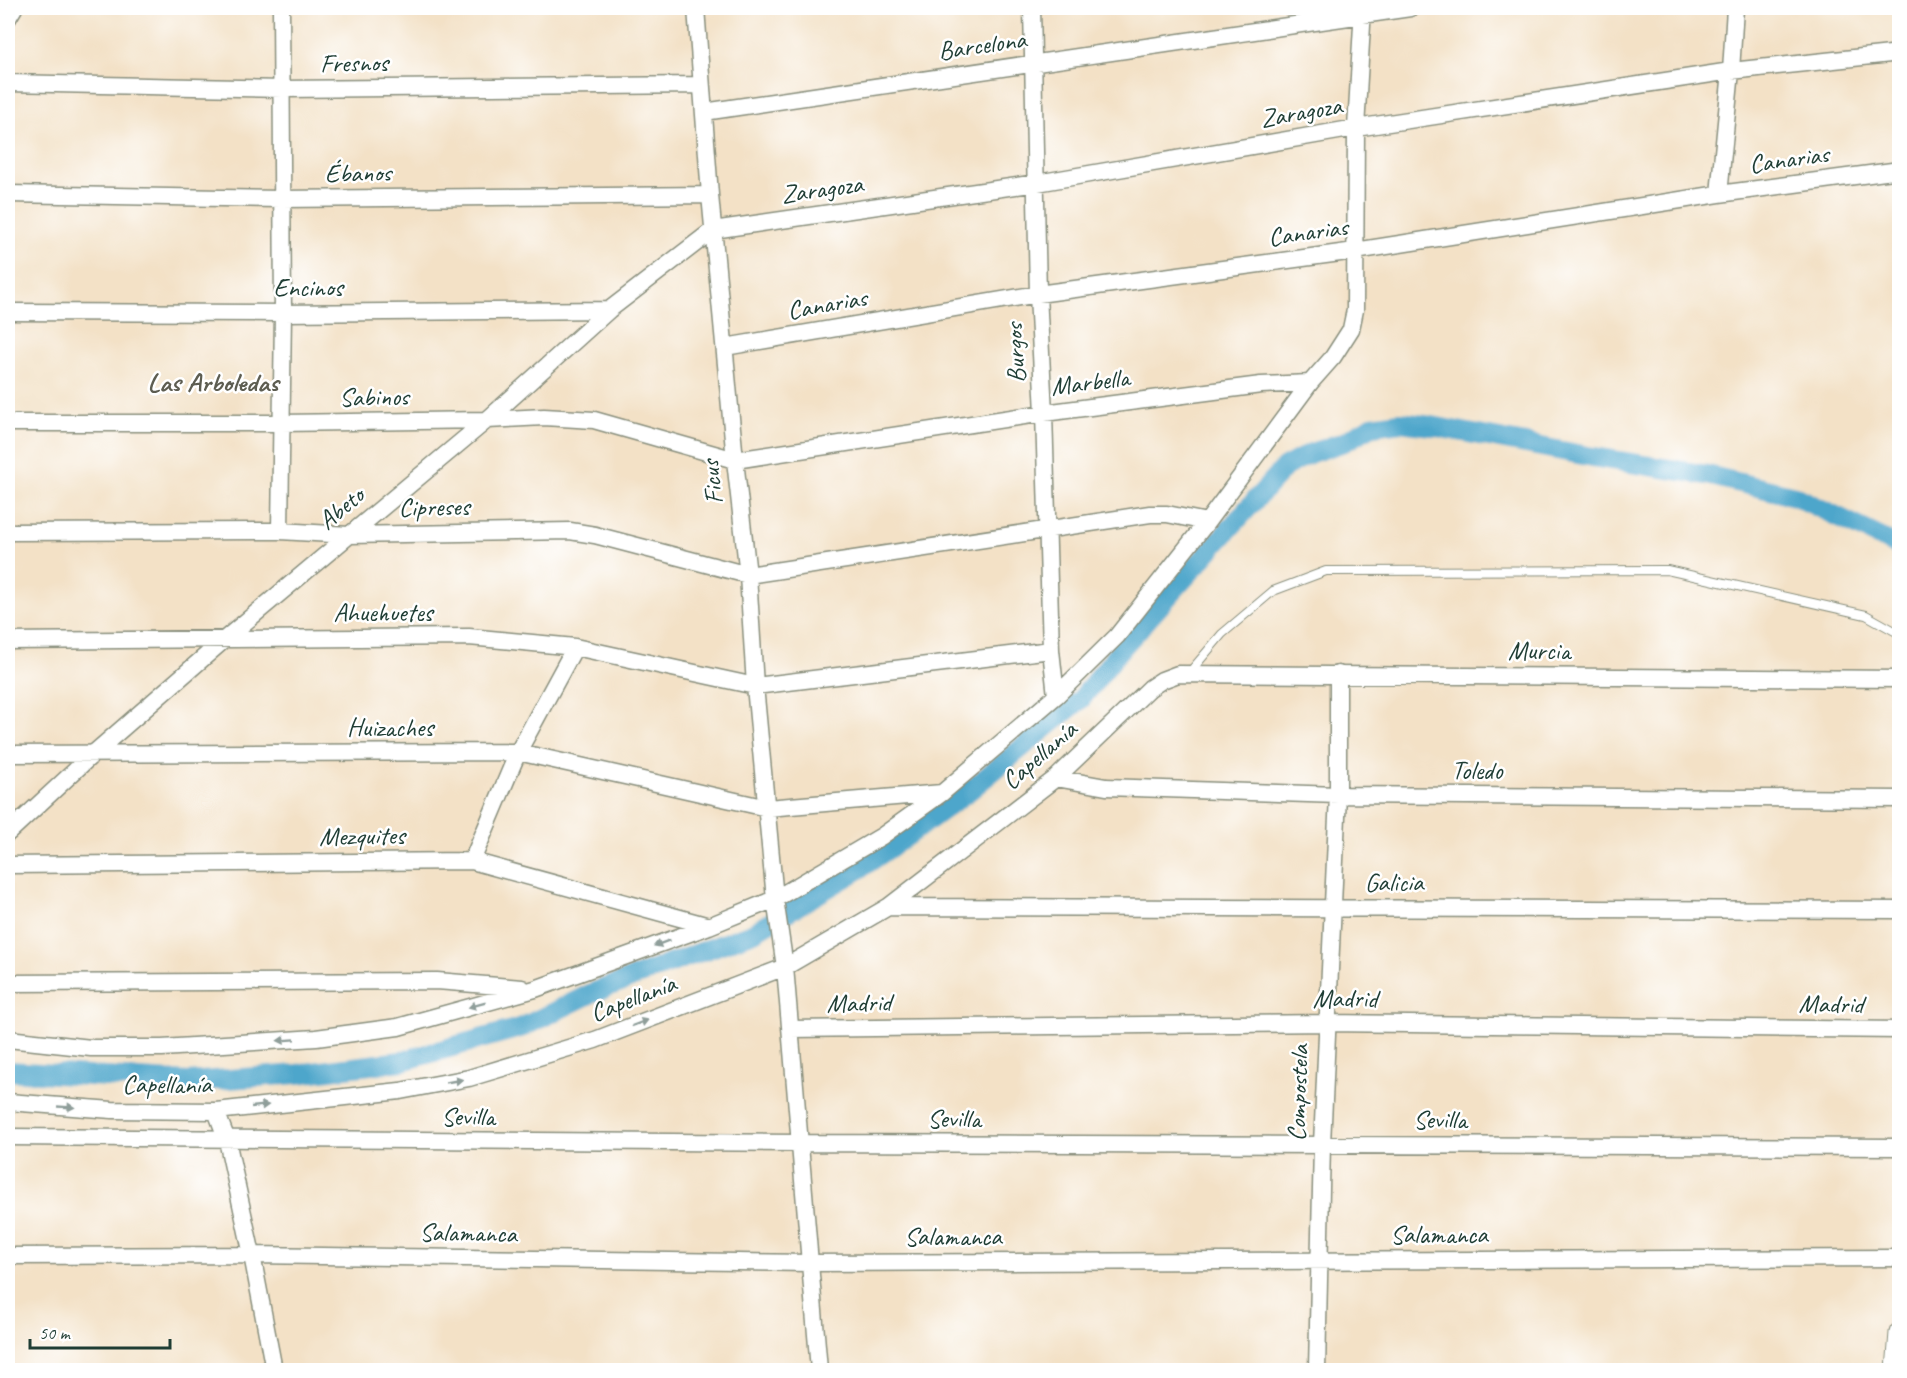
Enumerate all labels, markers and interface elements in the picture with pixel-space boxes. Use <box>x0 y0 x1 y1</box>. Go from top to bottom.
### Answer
street label: Barcelona <box>936 22 1030 67</box>
street label: Fresnos <box>320 46 390 80</box>
street label: Zaragoza <box>1258 88 1346 135</box>
street label: Canarias <box>1747 137 1833 181</box>
street label: Ébanos <box>325 156 394 190</box>
street label: Zaragoza <box>779 167 867 211</box>
street label: Canarias <box>1266 210 1352 254</box>
street label: Encinos <box>273 271 345 304</box>
street label: Canarias <box>785 280 871 327</box>
street label: Burgos <box>997 320 1033 384</box>
street label: Marbella <box>1049 361 1133 403</box>
district label: Las Arboledas <box>148 365 281 399</box>
street label: Sabinos <box>339 380 411 414</box>
street label: Ficus <box>693 456 731 506</box>
street label: Abeto <box>311 477 373 537</box>
street label: Cipreses <box>398 490 472 524</box>
street label: Ahuehuetes <box>334 596 435 629</box>
street label: Murcia <box>1508 634 1572 667</box>
street label: Huizaches <box>347 711 435 744</box>
street label: Capellanía <box>994 712 1085 797</box>
street label: Toledo <box>1452 754 1504 787</box>
street label: Mezquites <box>319 819 407 853</box>
street label: Galicia <box>1365 866 1425 899</box>
one-way arrow <box>653 938 671 948</box>
street label: Capellanía <box>585 966 682 1029</box>
street label: Madrid <box>1313 982 1381 1015</box>
street label: Madrid <box>826 986 895 1020</box>
street label: Madrid <box>1798 987 1867 1021</box>
one-way arrow <box>468 1000 486 1010</box>
one-way arrow <box>631 1018 649 1028</box>
one-way arrow <box>277 1036 296 1045</box>
street label: Compostela <box>1280 1042 1316 1142</box>
street label: Capellanía <box>122 1068 213 1101</box>
one-way arrow <box>444 1076 463 1085</box>
street label: Sevilla <box>441 1100 497 1133</box>
one-way arrow <box>251 1102 270 1111</box>
street label: Sevilla <box>927 1102 983 1135</box>
one-way arrow <box>56 1103 75 1112</box>
street label: Sevilla <box>1413 1103 1469 1136</box>
street label: Salamanca <box>419 1216 519 1250</box>
street label: Salamanca <box>1390 1218 1489 1251</box>
street label: Salamanca <box>904 1220 1003 1253</box>
scale bar <box>30 1312 170 1350</box>
text: 50 m <box>39 1322 72 1344</box>

